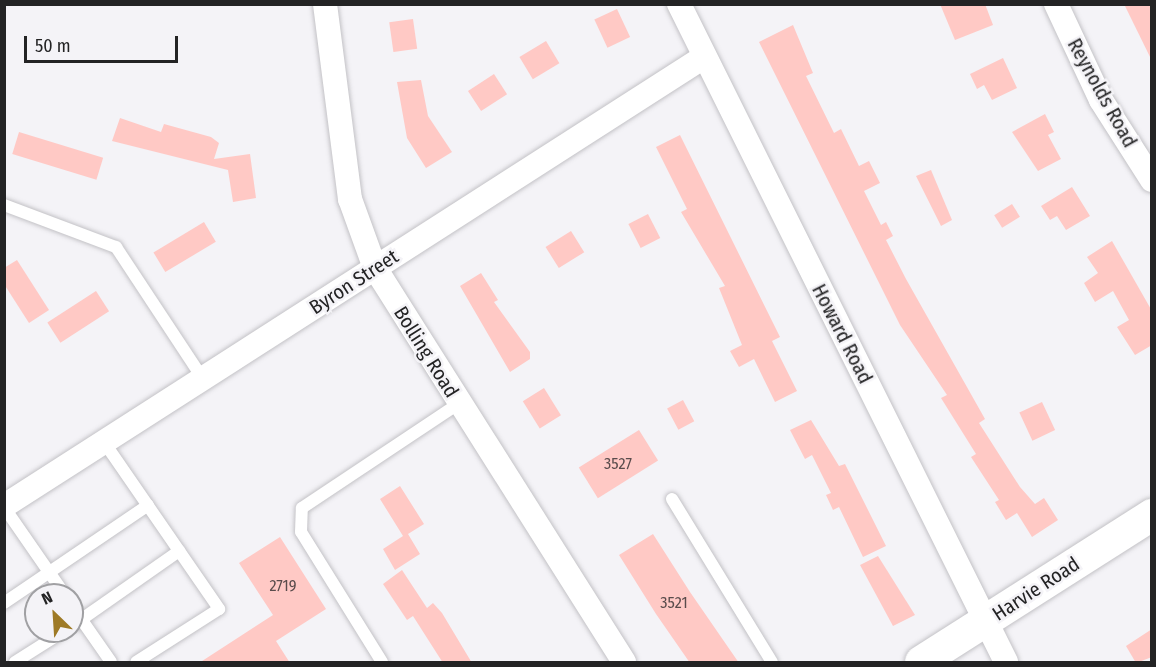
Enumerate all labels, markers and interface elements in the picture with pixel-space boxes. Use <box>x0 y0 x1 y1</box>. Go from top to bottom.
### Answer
scale bar <box>27 24 182 62</box>
street label: Reynolds Road <box>1062 34 1142 152</box>
text: 50 m <box>35 35 71 57</box>
street label: Byron Street <box>305 244 403 320</box>
street label: Howard Road <box>807 280 877 388</box>
street label: Bolling Road <box>388 302 464 402</box>
house number: 3527 <box>604 454 632 474</box>
street label: Harvie Road <box>988 552 1084 626</box>
house number: 2719 <box>269 576 297 596</box>
north arrow <box>24 583 84 643</box>
text: N <box>39 587 55 609</box>
house number: 3521 <box>660 593 688 613</box>

